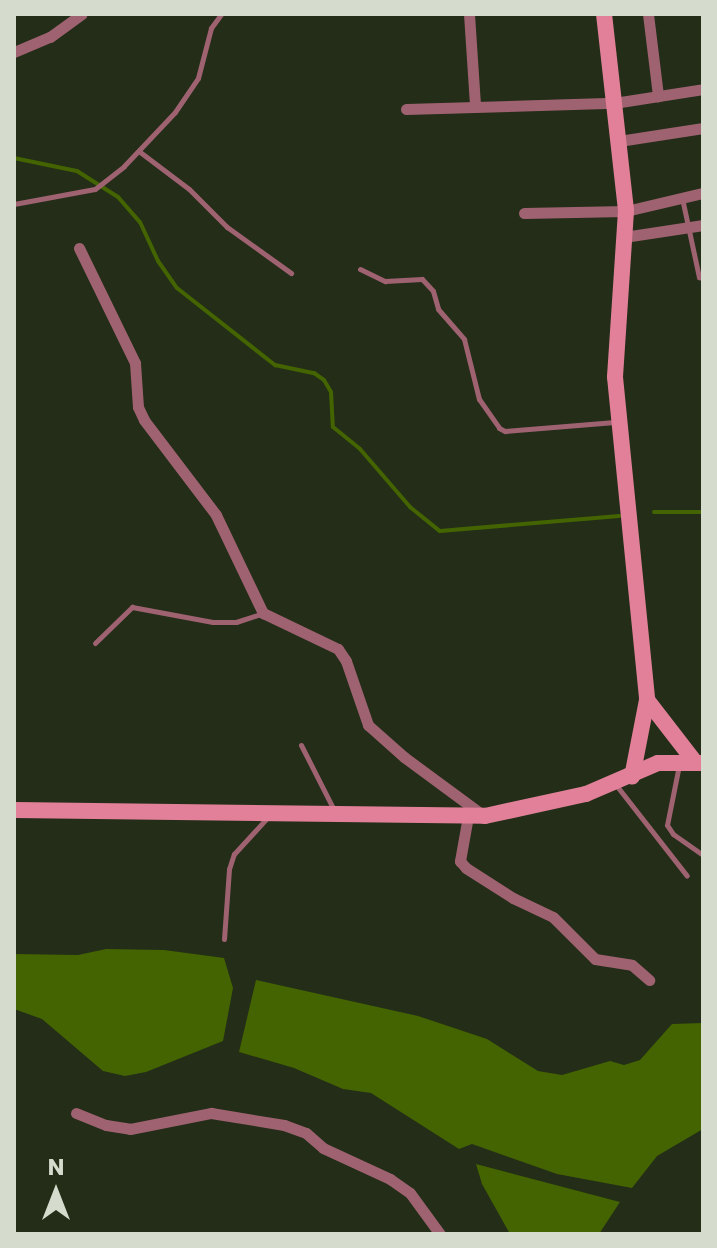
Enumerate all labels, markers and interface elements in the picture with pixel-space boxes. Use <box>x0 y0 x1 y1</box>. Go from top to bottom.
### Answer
north arrow <box>16 1152 96 1232</box>
text: N <box>48 1152 64 1183</box>

